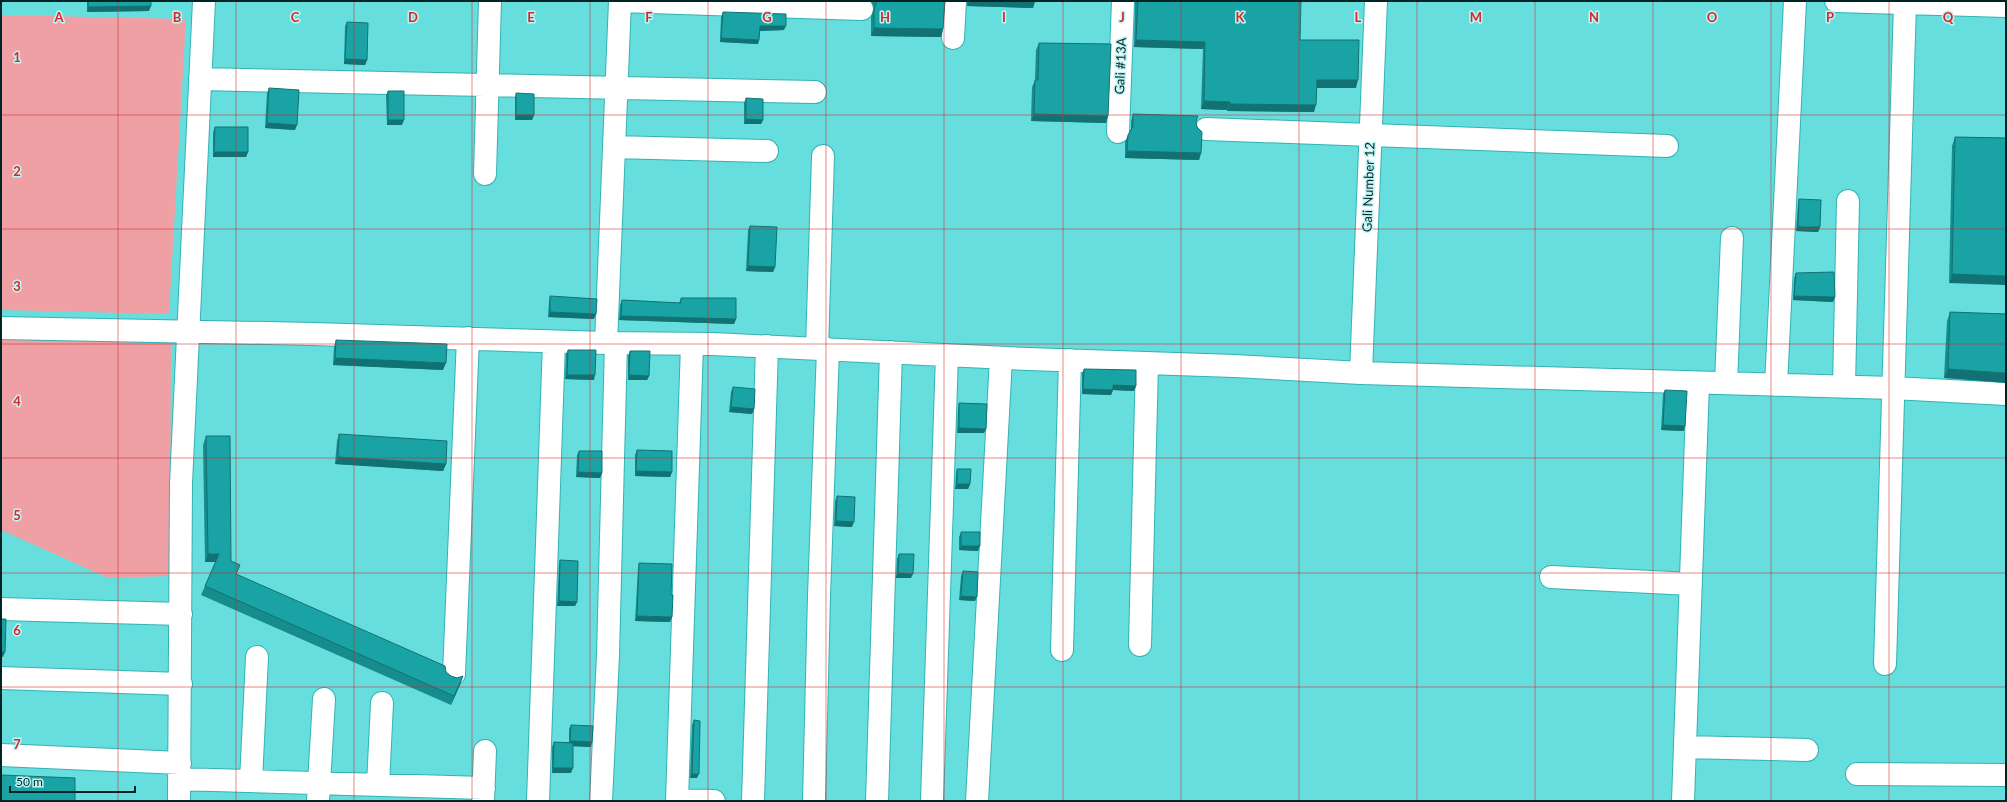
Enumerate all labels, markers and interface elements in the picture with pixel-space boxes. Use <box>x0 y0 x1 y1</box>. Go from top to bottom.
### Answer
text: A <box>53 9 64 25</box>
text: B <box>173 9 182 25</box>
text: C <box>291 9 300 25</box>
text: D <box>408 9 418 25</box>
text: E <box>527 9 535 25</box>
text: F <box>645 9 653 25</box>
text: G <box>762 9 772 25</box>
text: H <box>880 9 890 25</box>
text: I <box>1002 9 1006 25</box>
text: J <box>1119 9 1125 25</box>
text: K <box>1236 9 1246 25</box>
text: L <box>1355 9 1362 25</box>
text: M <box>1470 9 1482 25</box>
text: N <box>1589 9 1599 25</box>
text: O <box>1707 9 1718 25</box>
text: P <box>1826 9 1834 25</box>
text: Q <box>1943 9 1954 25</box>
street label: Gali #13A <box>1111 37 1129 95</box>
text: 1 <box>13 49 21 65</box>
street label: Gali Number 12 <box>1358 142 1378 232</box>
text: 2 <box>13 163 21 179</box>
text: 3 <box>13 278 21 294</box>
text: 4 <box>13 393 21 409</box>
text: 5 <box>13 507 21 523</box>
text: 6 <box>13 622 21 638</box>
text: 7 <box>13 736 21 752</box>
scale bar <box>10 768 135 794</box>
text: 50 m <box>16 774 43 789</box>

